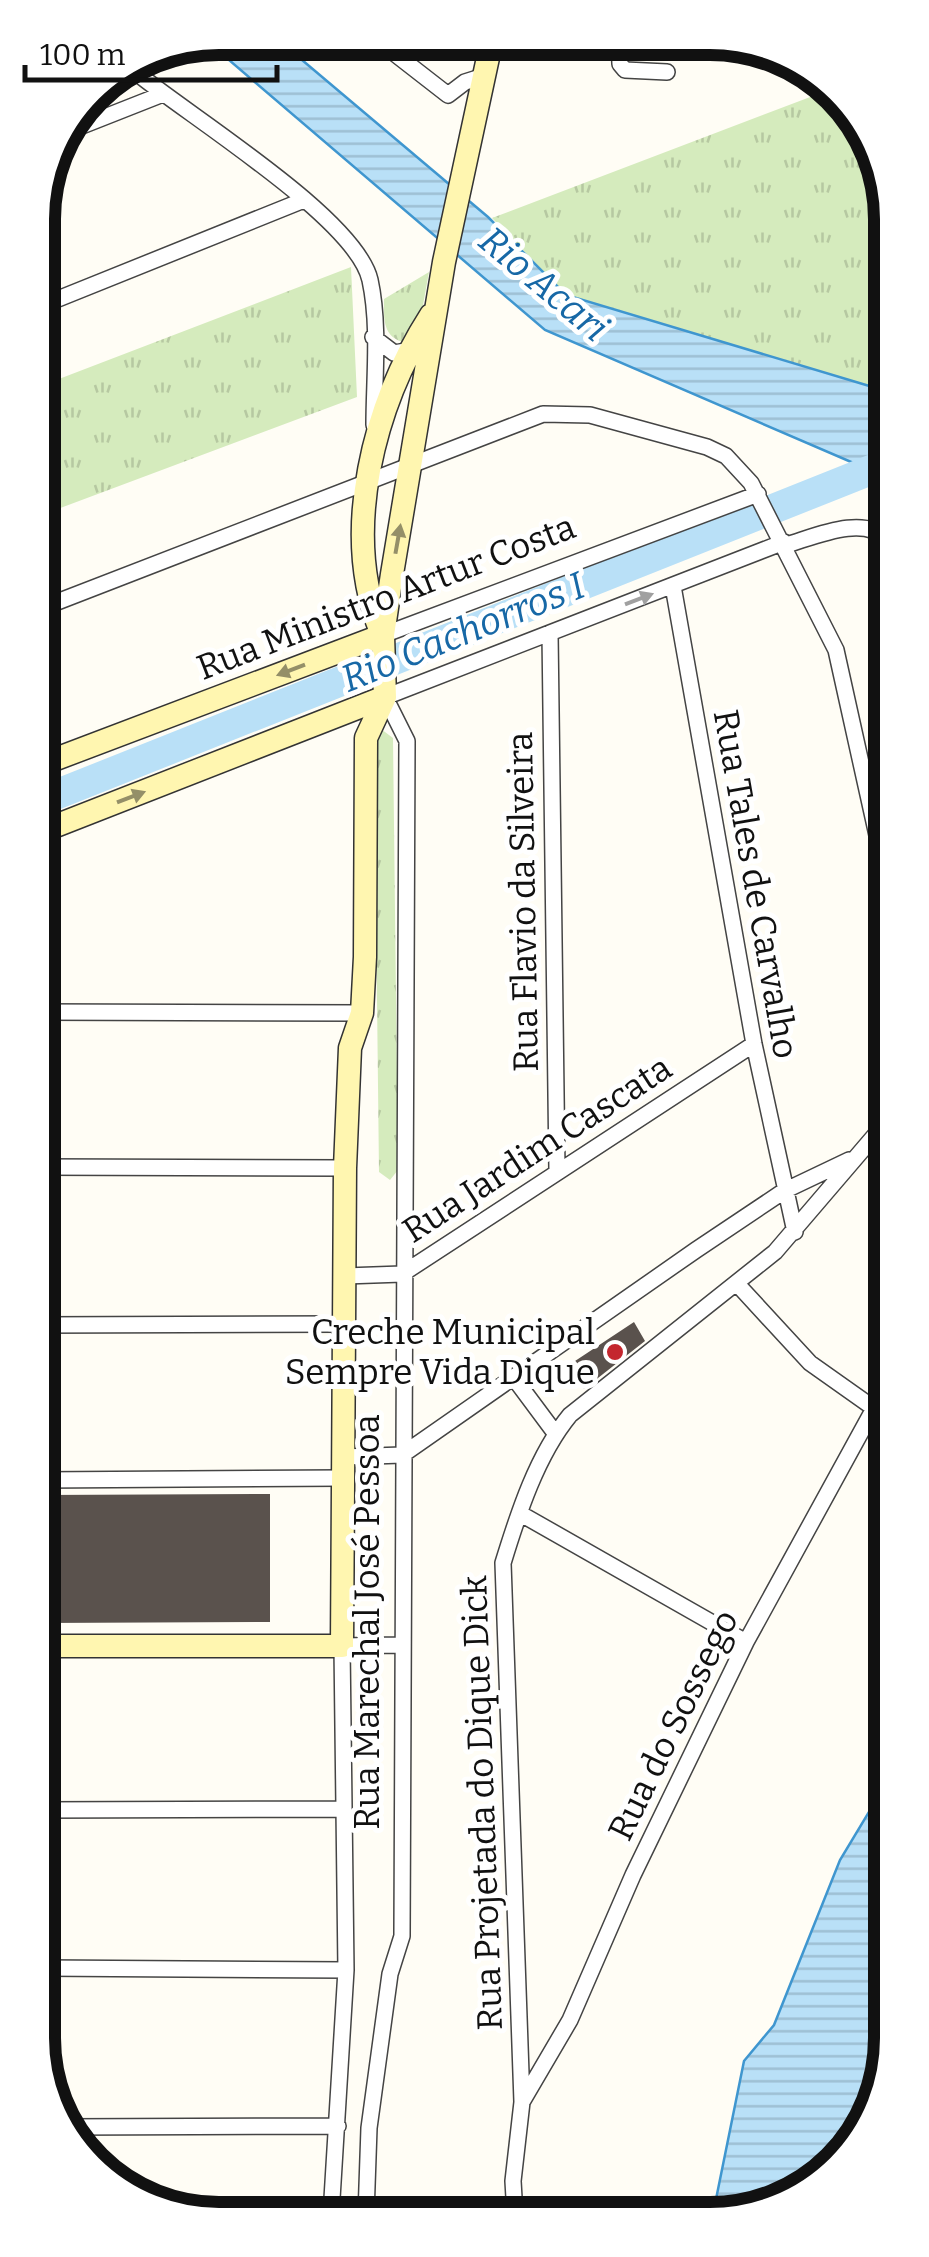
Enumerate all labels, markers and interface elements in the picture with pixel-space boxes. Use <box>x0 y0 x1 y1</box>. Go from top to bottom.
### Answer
scale bar <box>25 20 278 82</box>
text: 100 m <box>40 37 126 73</box>
water label: Rio Acari <box>470 217 618 351</box>
street label: Rua Ministro Artur Costa <box>191 505 581 689</box>
one-way arrow <box>391 523 406 554</box>
water label: Rio Cachorros I <box>335 562 592 702</box>
one-way arrow <box>624 590 654 606</box>
one-way arrow <box>276 663 306 678</box>
street label: Rua Tales de Carvalho <box>705 706 807 1062</box>
street label: Rua Flavio da Silveira <box>499 732 547 1072</box>
one-way arrow <box>116 788 146 804</box>
street label: Rua Jardim Cascata <box>395 1046 679 1252</box>
place label: Creche Municipal Sempre Vida Dique <box>285 1311 595 1393</box>
marker: Creche Municipal Sempre Vida Dique <box>604 1341 626 1363</box>
street label: Rua Marechal José Pessoa <box>346 1414 388 1830</box>
street label: Rua Projetada do Dique Dick <box>453 1575 511 2031</box>
street label: Rua do Sossego <box>599 1603 747 1847</box>

